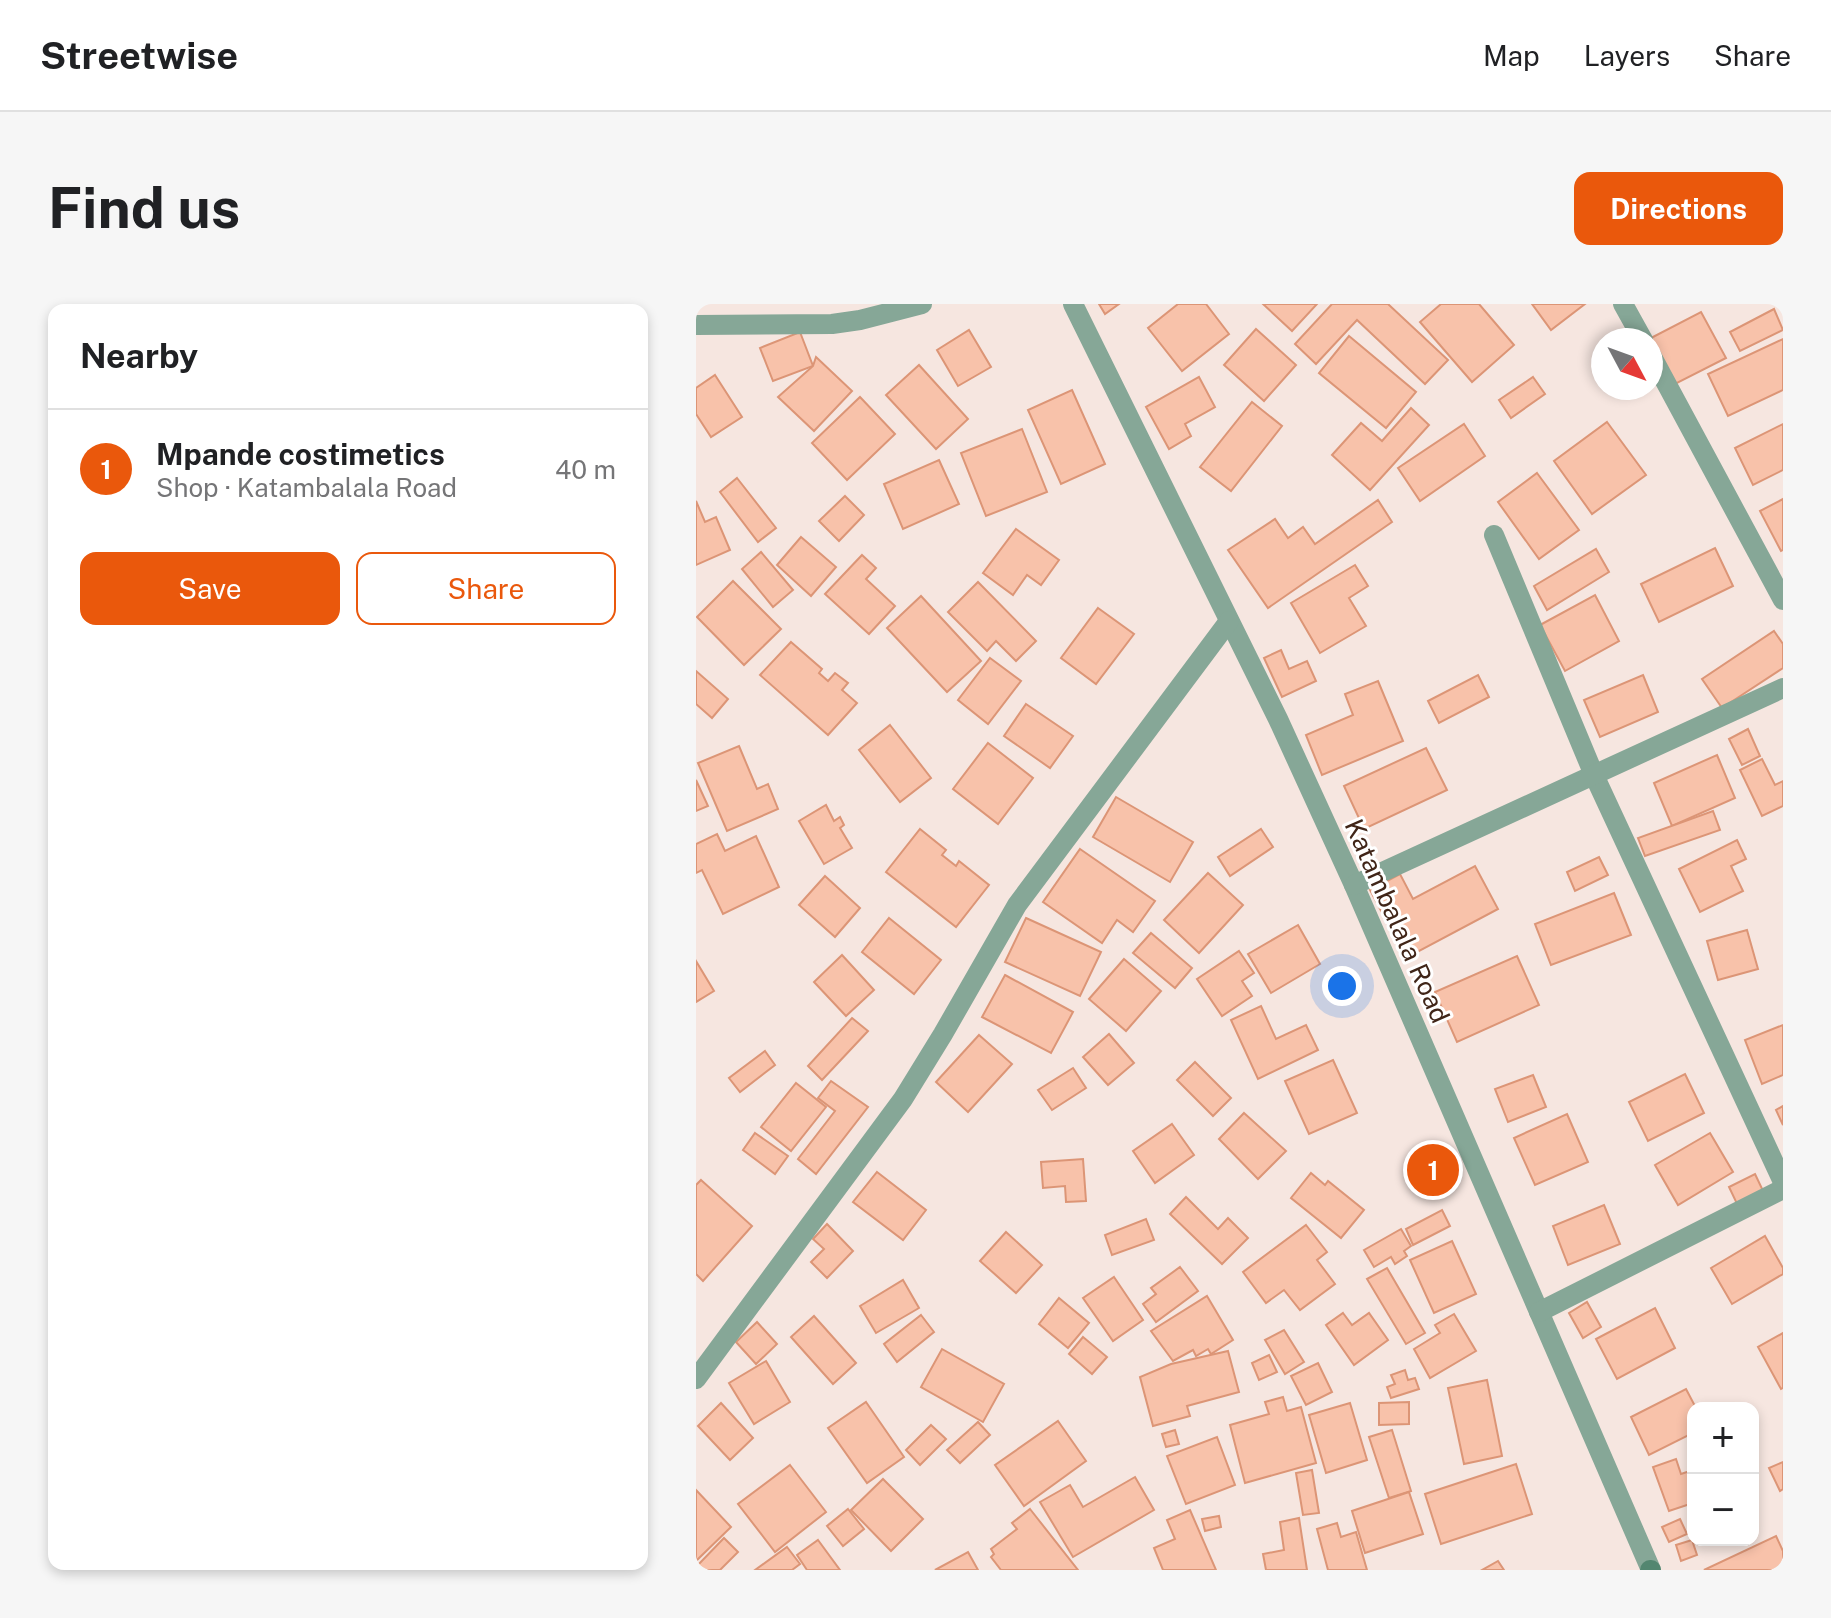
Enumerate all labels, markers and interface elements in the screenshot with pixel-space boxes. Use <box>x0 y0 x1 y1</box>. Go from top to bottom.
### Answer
text: Streetwise <box>40 33 238 78</box>
text: Map <box>1483 39 1540 72</box>
text: Layers <box>1584 39 1670 72</box>
text: Share <box>1714 39 1791 72</box>
button: Directions <box>1574 172 1783 245</box>
text: Find us <box>48 175 240 241</box>
north arrow <box>1591 328 1663 400</box>
text: Nearby <box>80 336 198 376</box>
text: Mpande costimetics <box>156 436 445 472</box>
text: 1 <box>100 454 112 485</box>
text: 40 m <box>555 454 616 485</box>
text: Shop · Katambalala Road <box>156 472 457 503</box>
button: Save <box>80 552 340 625</box>
button: Share <box>356 552 616 625</box>
street label: Katambalala Road <box>1339 814 1456 1028</box>
your location <box>1322 966 1362 1006</box>
pin: 1 <box>1407 1140 1459 1200</box>
map controls <box>1687 1402 1759 1546</box>
button: + <box>1687 1402 1759 1474</box>
button: − <box>1687 1474 1759 1546</box>

